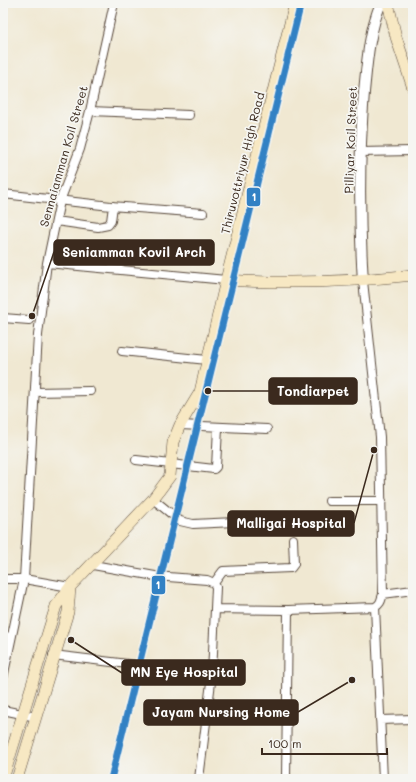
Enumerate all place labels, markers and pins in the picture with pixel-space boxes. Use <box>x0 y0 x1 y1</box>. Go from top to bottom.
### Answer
callout: Seniamman Kovil Arch <box>54 240 214 265</box>
callout: Tondiarpet <box>269 378 357 404</box>
callout: Malligai Hospital <box>228 511 354 536</box>
callout: MN Eye Hospital <box>122 660 245 685</box>
callout: Jayam Nursing Home <box>144 700 298 725</box>

